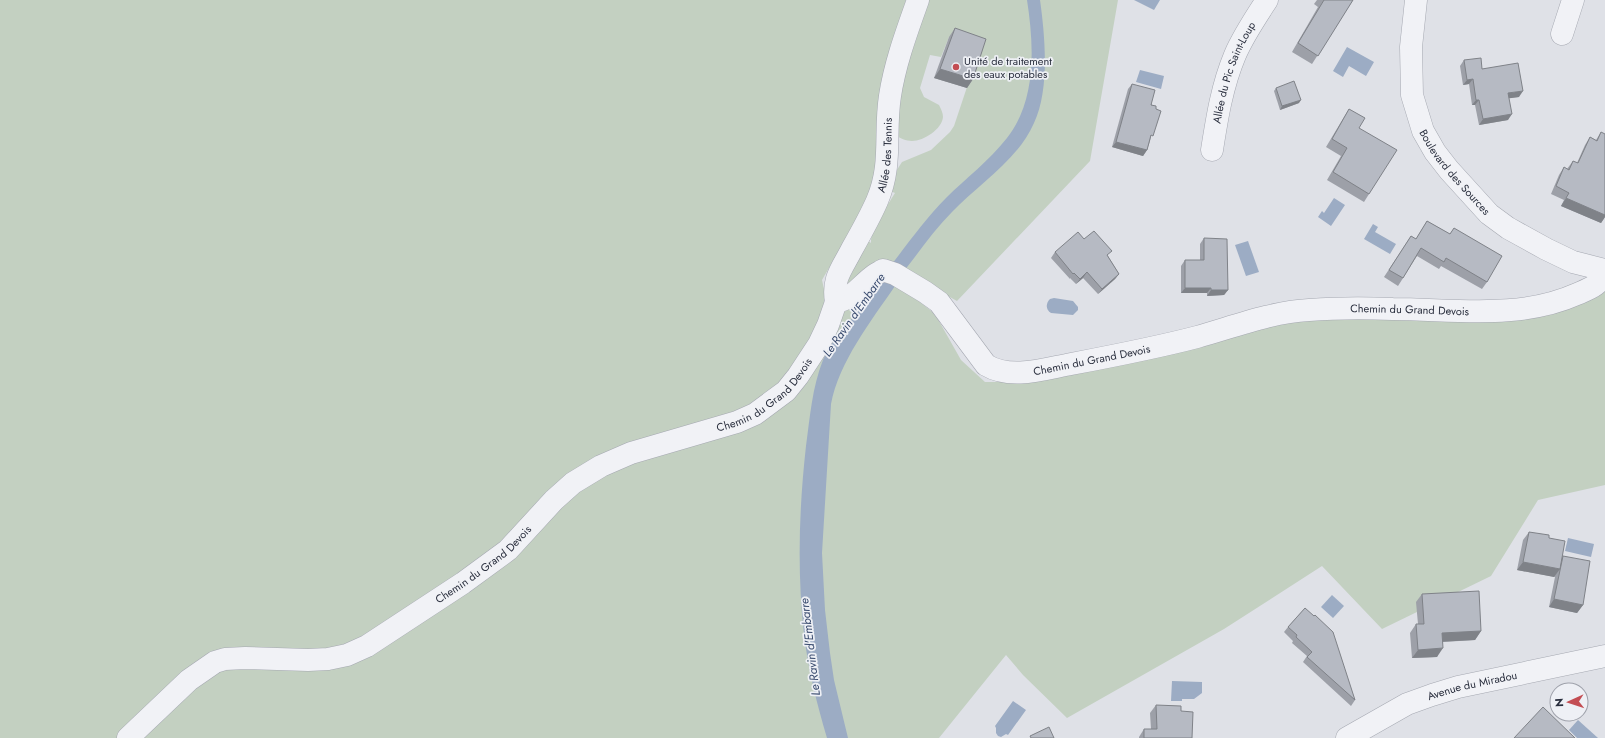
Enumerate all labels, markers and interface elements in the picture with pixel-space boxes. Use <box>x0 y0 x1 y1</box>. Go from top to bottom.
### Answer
street label: Allée du Pic Saint-Loup <box>1208 18 1259 125</box>
place label: Unité de traitement des eaux potables <box>964 53 1052 82</box>
marker: Unité de traitement des eaux potables <box>951 62 961 72</box>
street label: Allée des Tennis <box>873 117 896 195</box>
street label: Boulevard des Sources <box>1416 126 1494 219</box>
water label: Le Ravin d'Embarre <box>818 270 890 360</box>
street label: Chemin du Grand Devois <box>1350 300 1470 319</box>
street label: Chemin du Grand Devois <box>1032 340 1152 379</box>
street label: Chemin du Grand Devois <box>715 354 816 436</box>
street label: Chemin du Grand Devois <box>432 521 535 607</box>
water label: Le Ravin d'Embarre <box>795 597 825 697</box>
street label: Avenue du Miradou <box>1425 667 1519 704</box>
north arrow <box>1549 682 1589 722</box>
text: N <box>1551 698 1567 707</box>

